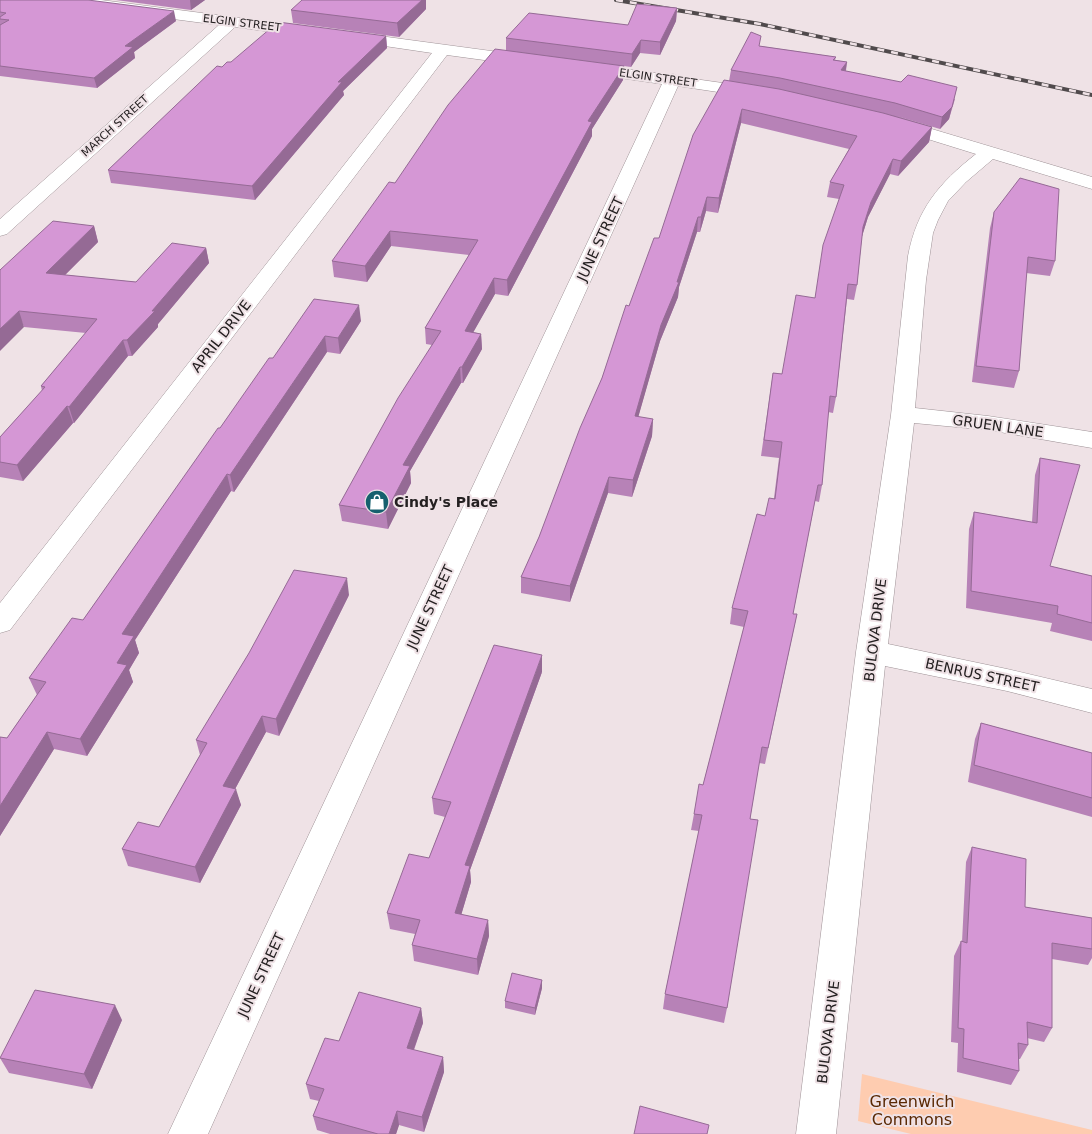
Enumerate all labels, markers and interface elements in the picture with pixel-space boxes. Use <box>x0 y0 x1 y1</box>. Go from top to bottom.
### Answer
street label: ELGIN STREET <box>202 12 282 34</box>
street label: ELGIN STREET <box>618 66 698 90</box>
street label: MARCH STREET <box>79 92 151 159</box>
street label: JUNE STREET <box>573 194 627 285</box>
street label: APRIL DRIVE <box>188 297 254 375</box>
street label: GRUEN LANE <box>952 412 1044 440</box>
shop icon: Cindy's Place <box>364 489 390 515</box>
place label: Cindy's Place <box>394 494 498 510</box>
street label: JUNE STREET <box>403 562 457 653</box>
street label: BULOVA DRIVE <box>861 578 889 682</box>
street label: BENRUS STREET <box>924 655 1041 695</box>
street label: JUNE STREET <box>234 930 288 1021</box>
street label: BULOVA DRIVE <box>814 980 842 1084</box>
park label: Greenwich Commons <box>870 1092 954 1129</box>

